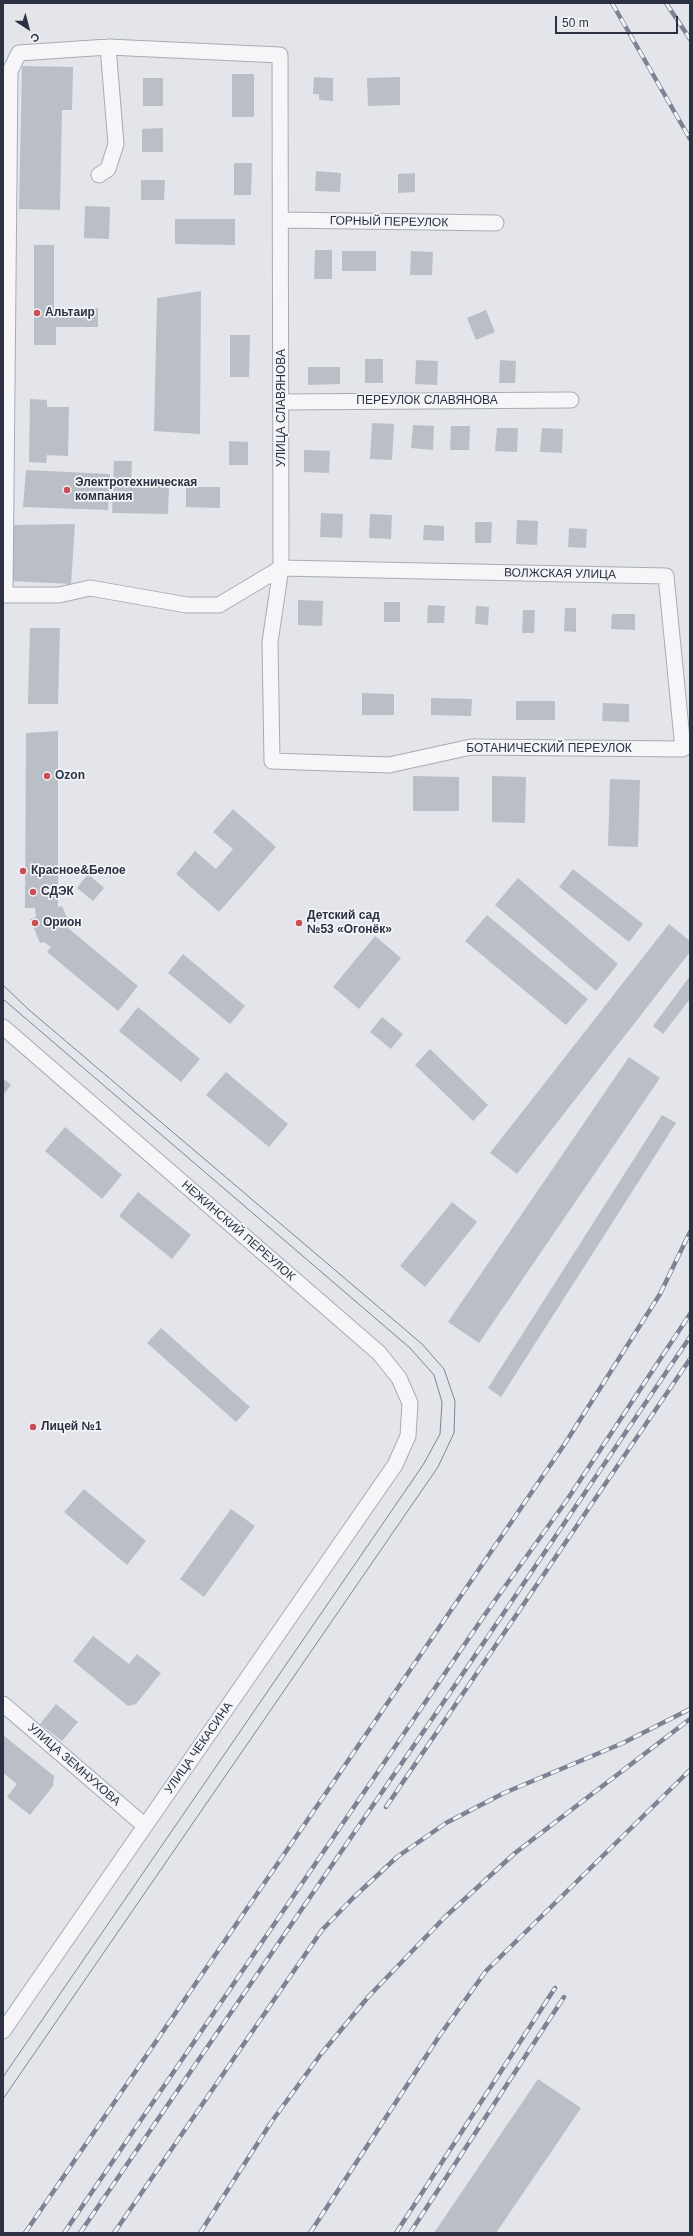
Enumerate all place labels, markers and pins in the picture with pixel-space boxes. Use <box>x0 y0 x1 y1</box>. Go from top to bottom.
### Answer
place label: Альтаир <box>45 306 95 320</box>
marker: Альтаир <box>32 308 42 318</box>
place label: Электротехническая компания <box>75 476 197 504</box>
marker: Электротехническая компания <box>62 485 72 495</box>
place label: Ozon <box>55 769 85 783</box>
marker: Ozon <box>42 771 52 781</box>
place label: Красное&Белое <box>31 864 126 878</box>
marker: Красное&Белое <box>18 866 28 876</box>
place label: СДЭК <box>41 885 74 899</box>
marker: СДЭК <box>28 887 38 897</box>
place label: Детский сад №53 «Огонёк» <box>307 909 392 937</box>
place label: Орион <box>43 916 82 930</box>
marker: Орион <box>30 918 40 928</box>
marker: Детский сад №53 «Огонёк» <box>294 918 304 928</box>
place label: Лицей №1 <box>41 1420 102 1434</box>
marker: Лицей №1 <box>28 1422 38 1432</box>

